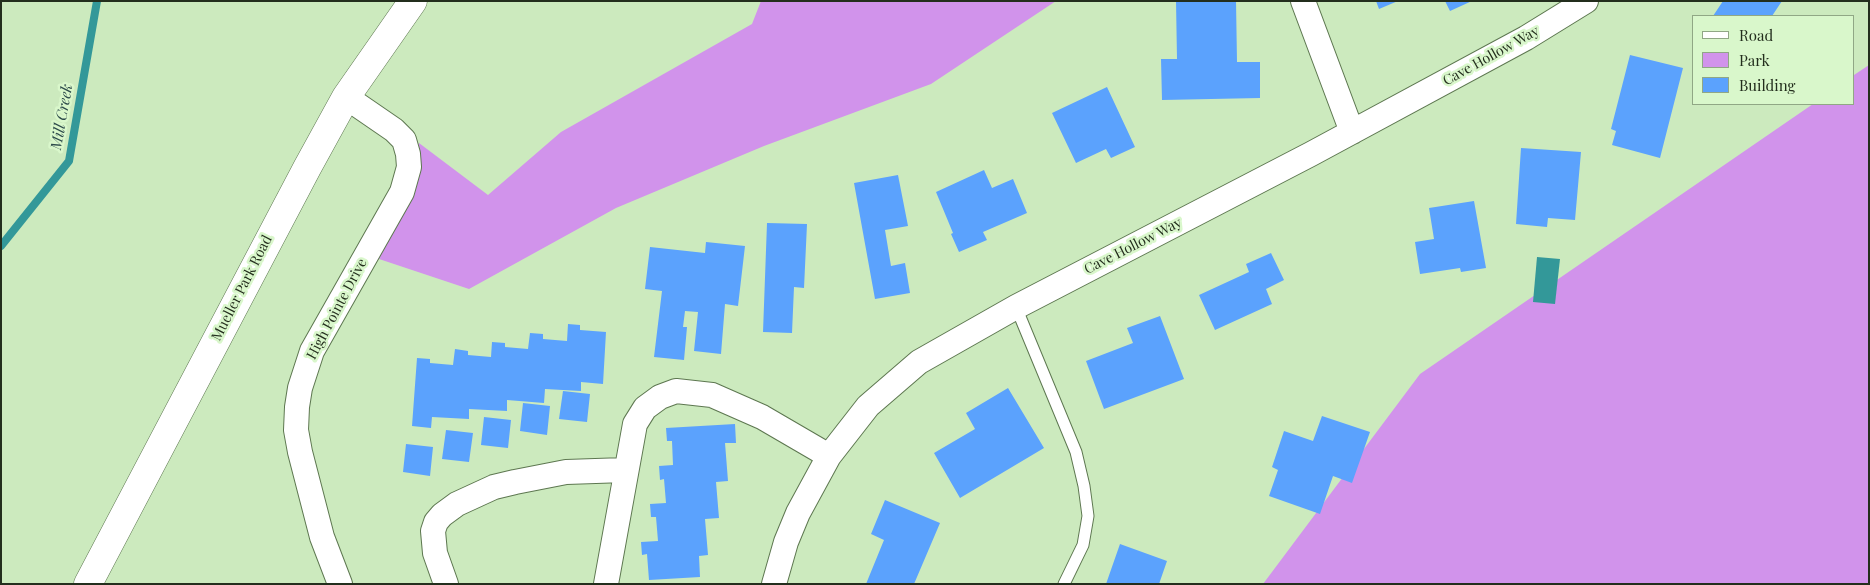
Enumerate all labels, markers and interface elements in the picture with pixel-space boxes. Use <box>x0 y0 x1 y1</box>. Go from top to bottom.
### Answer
legend <box>1692 15 1855 105</box>
street label: Cave Hollow Way <box>1440 23 1542 89</box>
text: Road <box>1739 25 1773 45</box>
text: Park <box>1739 50 1770 70</box>
text: Building <box>1739 75 1795 95</box>
water label: Mill Creek <box>47 83 77 151</box>
street label: Cave Hollow Way <box>1081 214 1185 278</box>
street label: Mueller Park Road <box>208 233 276 343</box>
street label: High Pointe Drive <box>303 256 371 362</box>

